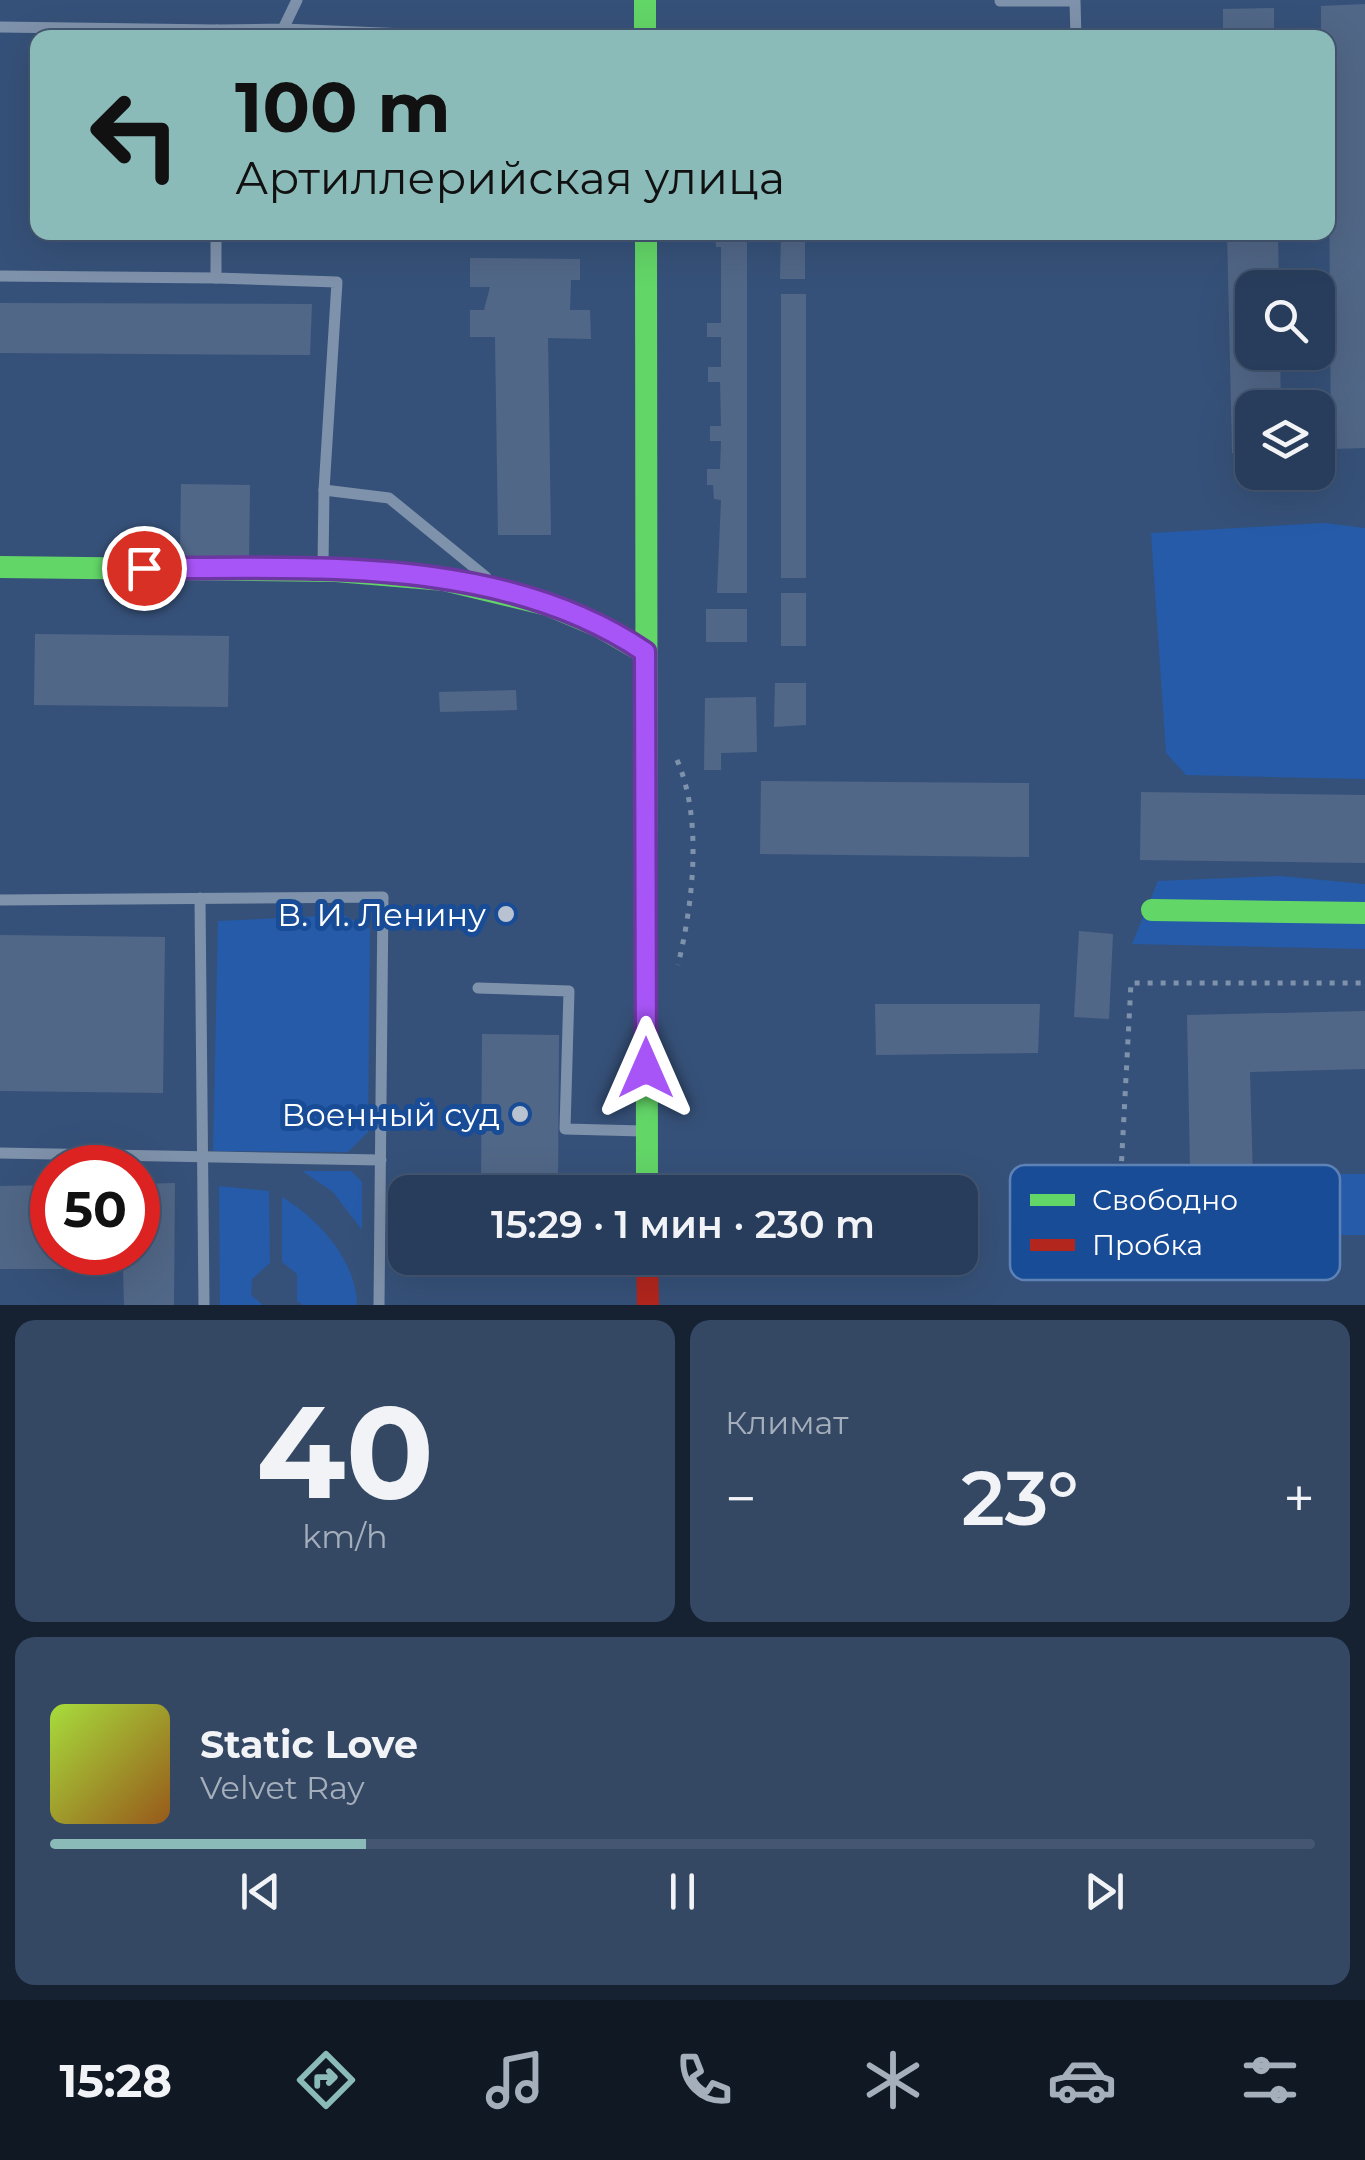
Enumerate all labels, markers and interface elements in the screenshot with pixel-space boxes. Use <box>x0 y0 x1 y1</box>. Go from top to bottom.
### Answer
text: 100 m <box>235 64 451 150</box>
icon: left <box>70 70 200 200</box>
text: Артиллерийская улица <box>235 150 785 205</box>
map controls <box>1235 270 1335 490</box>
button: search <box>1235 270 1335 370</box>
button: layers <box>1235 390 1335 490</box>
pin <box>102 526 187 611</box>
icon: arrive <box>117 541 172 596</box>
place label: В. И. Ленину <box>277 895 486 934</box>
marker: В. И. Ленину <box>495 903 517 925</box>
position arrow <box>594 1016 698 1120</box>
place label: Военный суд <box>281 1095 500 1134</box>
marker: Военный суд <box>509 1103 531 1125</box>
speed limit sign: 50 <box>30 1145 160 1275</box>
legend <box>1010 1165 1340 1280</box>
text: Свободно <box>1092 1183 1238 1217</box>
text: 15:29 · 1 мин · 230 m <box>491 1201 875 1248</box>
text: Пробка <box>1092 1228 1203 1262</box>
text: 40 <box>256 1372 434 1531</box>
text: Климат <box>725 1403 848 1442</box>
text: 23° <box>961 1452 1079 1544</box>
text: − <box>725 1465 757 1532</box>
text: + <box>1283 1465 1315 1532</box>
text: km/h <box>302 1517 388 1556</box>
text: Static Love <box>200 1721 418 1768</box>
text: Velvet Ray <box>200 1768 365 1807</box>
icon: previous <box>233 1864 288 1919</box>
icon: pause <box>655 1864 710 1919</box>
icon: next <box>1077 1864 1132 1919</box>
icon: directions <box>291 2045 361 2115</box>
icon: music <box>480 2045 550 2115</box>
icon: phone <box>669 2045 739 2115</box>
icon: climate <box>858 2045 928 2115</box>
icon: car <box>1047 2045 1117 2115</box>
icon: filters <box>1235 2045 1305 2115</box>
text: 15:28 <box>59 2053 172 2108</box>

